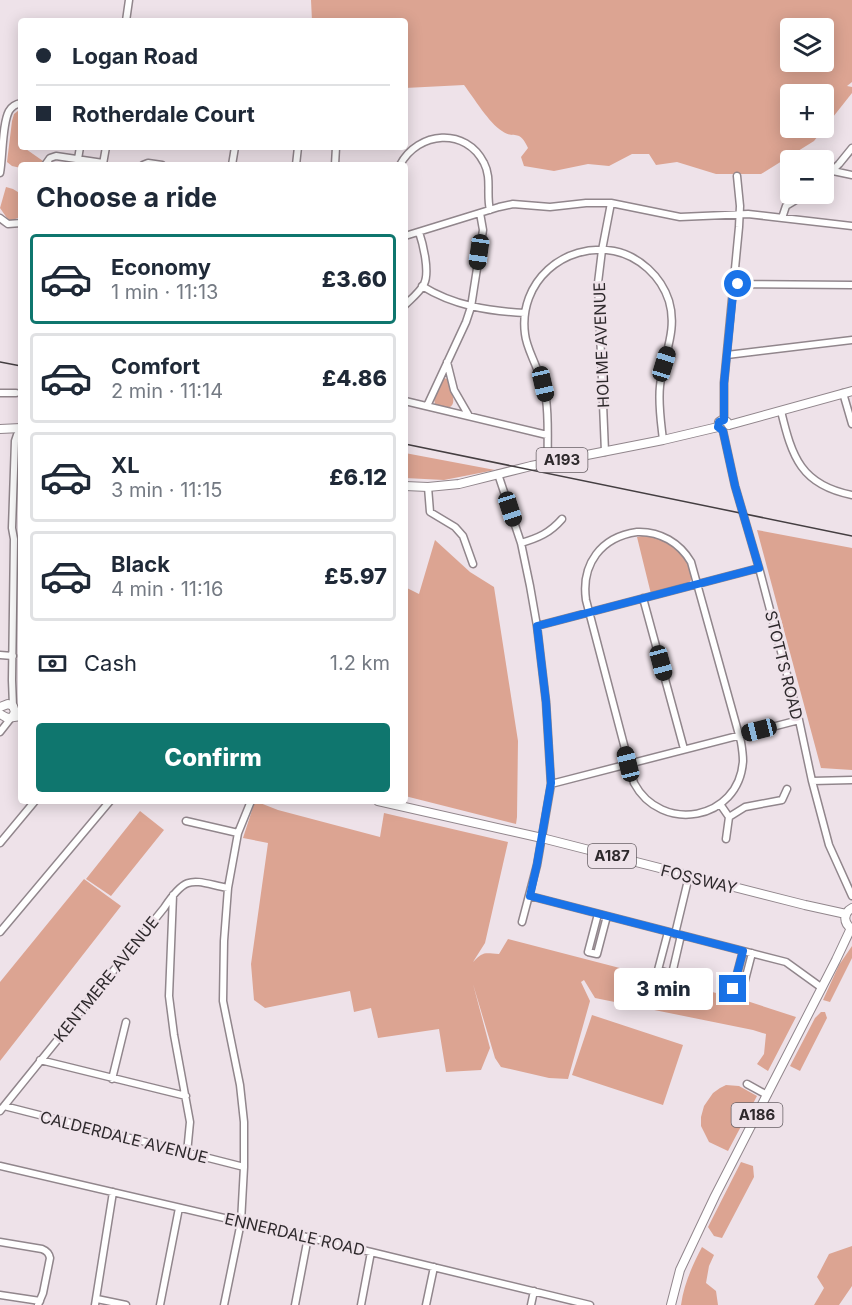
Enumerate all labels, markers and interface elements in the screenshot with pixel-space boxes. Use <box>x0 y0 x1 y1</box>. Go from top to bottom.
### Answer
map controls <box>780 18 834 204</box>
button: layers <box>780 18 834 72</box>
text: Logan Road <box>72 43 198 69</box>
button: + <box>780 84 834 138</box>
text: Rotherdale Court <box>72 101 255 127</box>
button: − <box>780 150 834 204</box>
text: Choose a ride <box>36 181 217 214</box>
car <box>468 233 490 271</box>
icon: car <box>39 252 93 306</box>
text: Economy <box>111 254 211 280</box>
text: £3.60 <box>322 266 387 292</box>
route start <box>724 270 751 297</box>
text: 1 min · 11:13 <box>111 280 218 304</box>
street label: HOLME AVENUE <box>589 282 613 408</box>
car <box>650 344 678 384</box>
icon: car <box>39 351 93 405</box>
text: Comfort <box>111 353 200 379</box>
car <box>530 364 556 404</box>
text: £4.86 <box>322 365 387 391</box>
text: 2 min · 11:14 <box>111 379 223 403</box>
road number: A193 <box>536 448 588 472</box>
icon: car <box>39 450 93 504</box>
text: XL <box>111 452 140 478</box>
text: £6.12 <box>329 464 387 490</box>
text: 3 min · 11:15 <box>111 478 223 502</box>
car <box>496 489 524 529</box>
icon: car <box>39 549 93 603</box>
text: Black <box>111 551 170 577</box>
text: £5.97 <box>324 563 387 589</box>
text: 4 min · 11:16 <box>111 577 223 601</box>
street label: STOTTS ROAD <box>761 608 807 722</box>
car <box>648 643 674 683</box>
icon: cash <box>36 647 69 680</box>
text: Cash <box>84 650 137 676</box>
text: 1.2 km <box>330 651 390 675</box>
car <box>739 717 779 743</box>
button: Confirm <box>36 723 390 792</box>
car <box>615 744 641 784</box>
road number: A187 <box>588 844 636 868</box>
street label: FOSSWAY <box>659 860 739 898</box>
street label: KENTMERE AVENUE <box>49 912 163 1046</box>
callout: 3 min <box>613 968 712 1010</box>
route end <box>719 975 746 1002</box>
text: 3 min <box>636 977 691 1001</box>
road number: A186 <box>732 1103 783 1127</box>
street label: CALDERDALE AVENUE <box>38 1106 210 1168</box>
street label: ENNERDALE ROAD <box>223 1208 367 1260</box>

